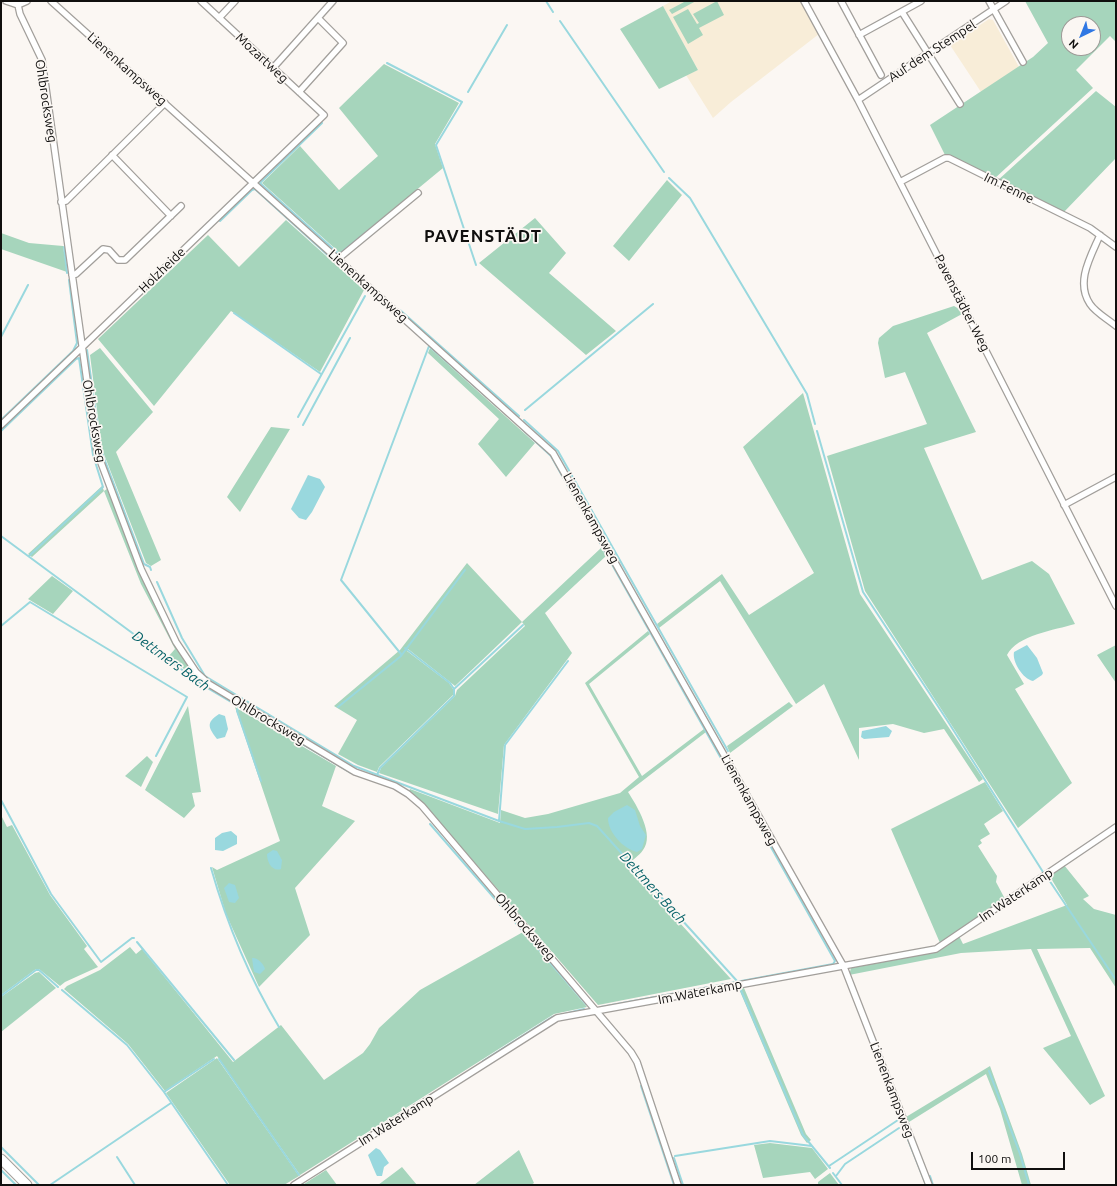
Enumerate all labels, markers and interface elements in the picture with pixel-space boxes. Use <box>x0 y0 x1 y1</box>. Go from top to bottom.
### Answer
north arrow <box>1061 16 1101 56</box>
street label: Auf dem Stempel <box>885 17 979 85</box>
street label: Lienenkampsweg <box>84 29 170 109</box>
street label: Mozartweg <box>232 30 292 86</box>
text: N <box>1066 37 1081 51</box>
street label: Ohlbrocksweg <box>32 58 60 144</box>
street label: Im Fenne <box>982 169 1036 207</box>
district label: PAVENSTÄDT <box>424 226 542 246</box>
street label: Holzheide <box>135 244 189 296</box>
street label: Lienenkampsweg <box>325 246 411 326</box>
street label: Pavenstädter Weg <box>931 252 993 354</box>
street label: Ohlbrocksweg <box>79 378 109 464</box>
street label: Lienenkampsweg <box>560 470 622 566</box>
water label: Dettmers Bach <box>129 627 213 695</box>
street label: Ohlbrocksweg <box>228 692 308 748</box>
street label: Lienenkampsweg <box>718 752 780 848</box>
water label: Dettmers Bach <box>616 848 690 928</box>
street label: Im Waterkamp <box>976 865 1056 925</box>
street label: Ohlbrocksweg <box>492 890 558 964</box>
street label: Im Waterkamp <box>657 976 743 1008</box>
street label: Lienenkampsweg <box>867 1040 917 1140</box>
street label: Im Waterkamp <box>356 1091 436 1149</box>
scale bar <box>973 1144 1067 1170</box>
text: 100 m <box>978 1152 1011 1165</box>

